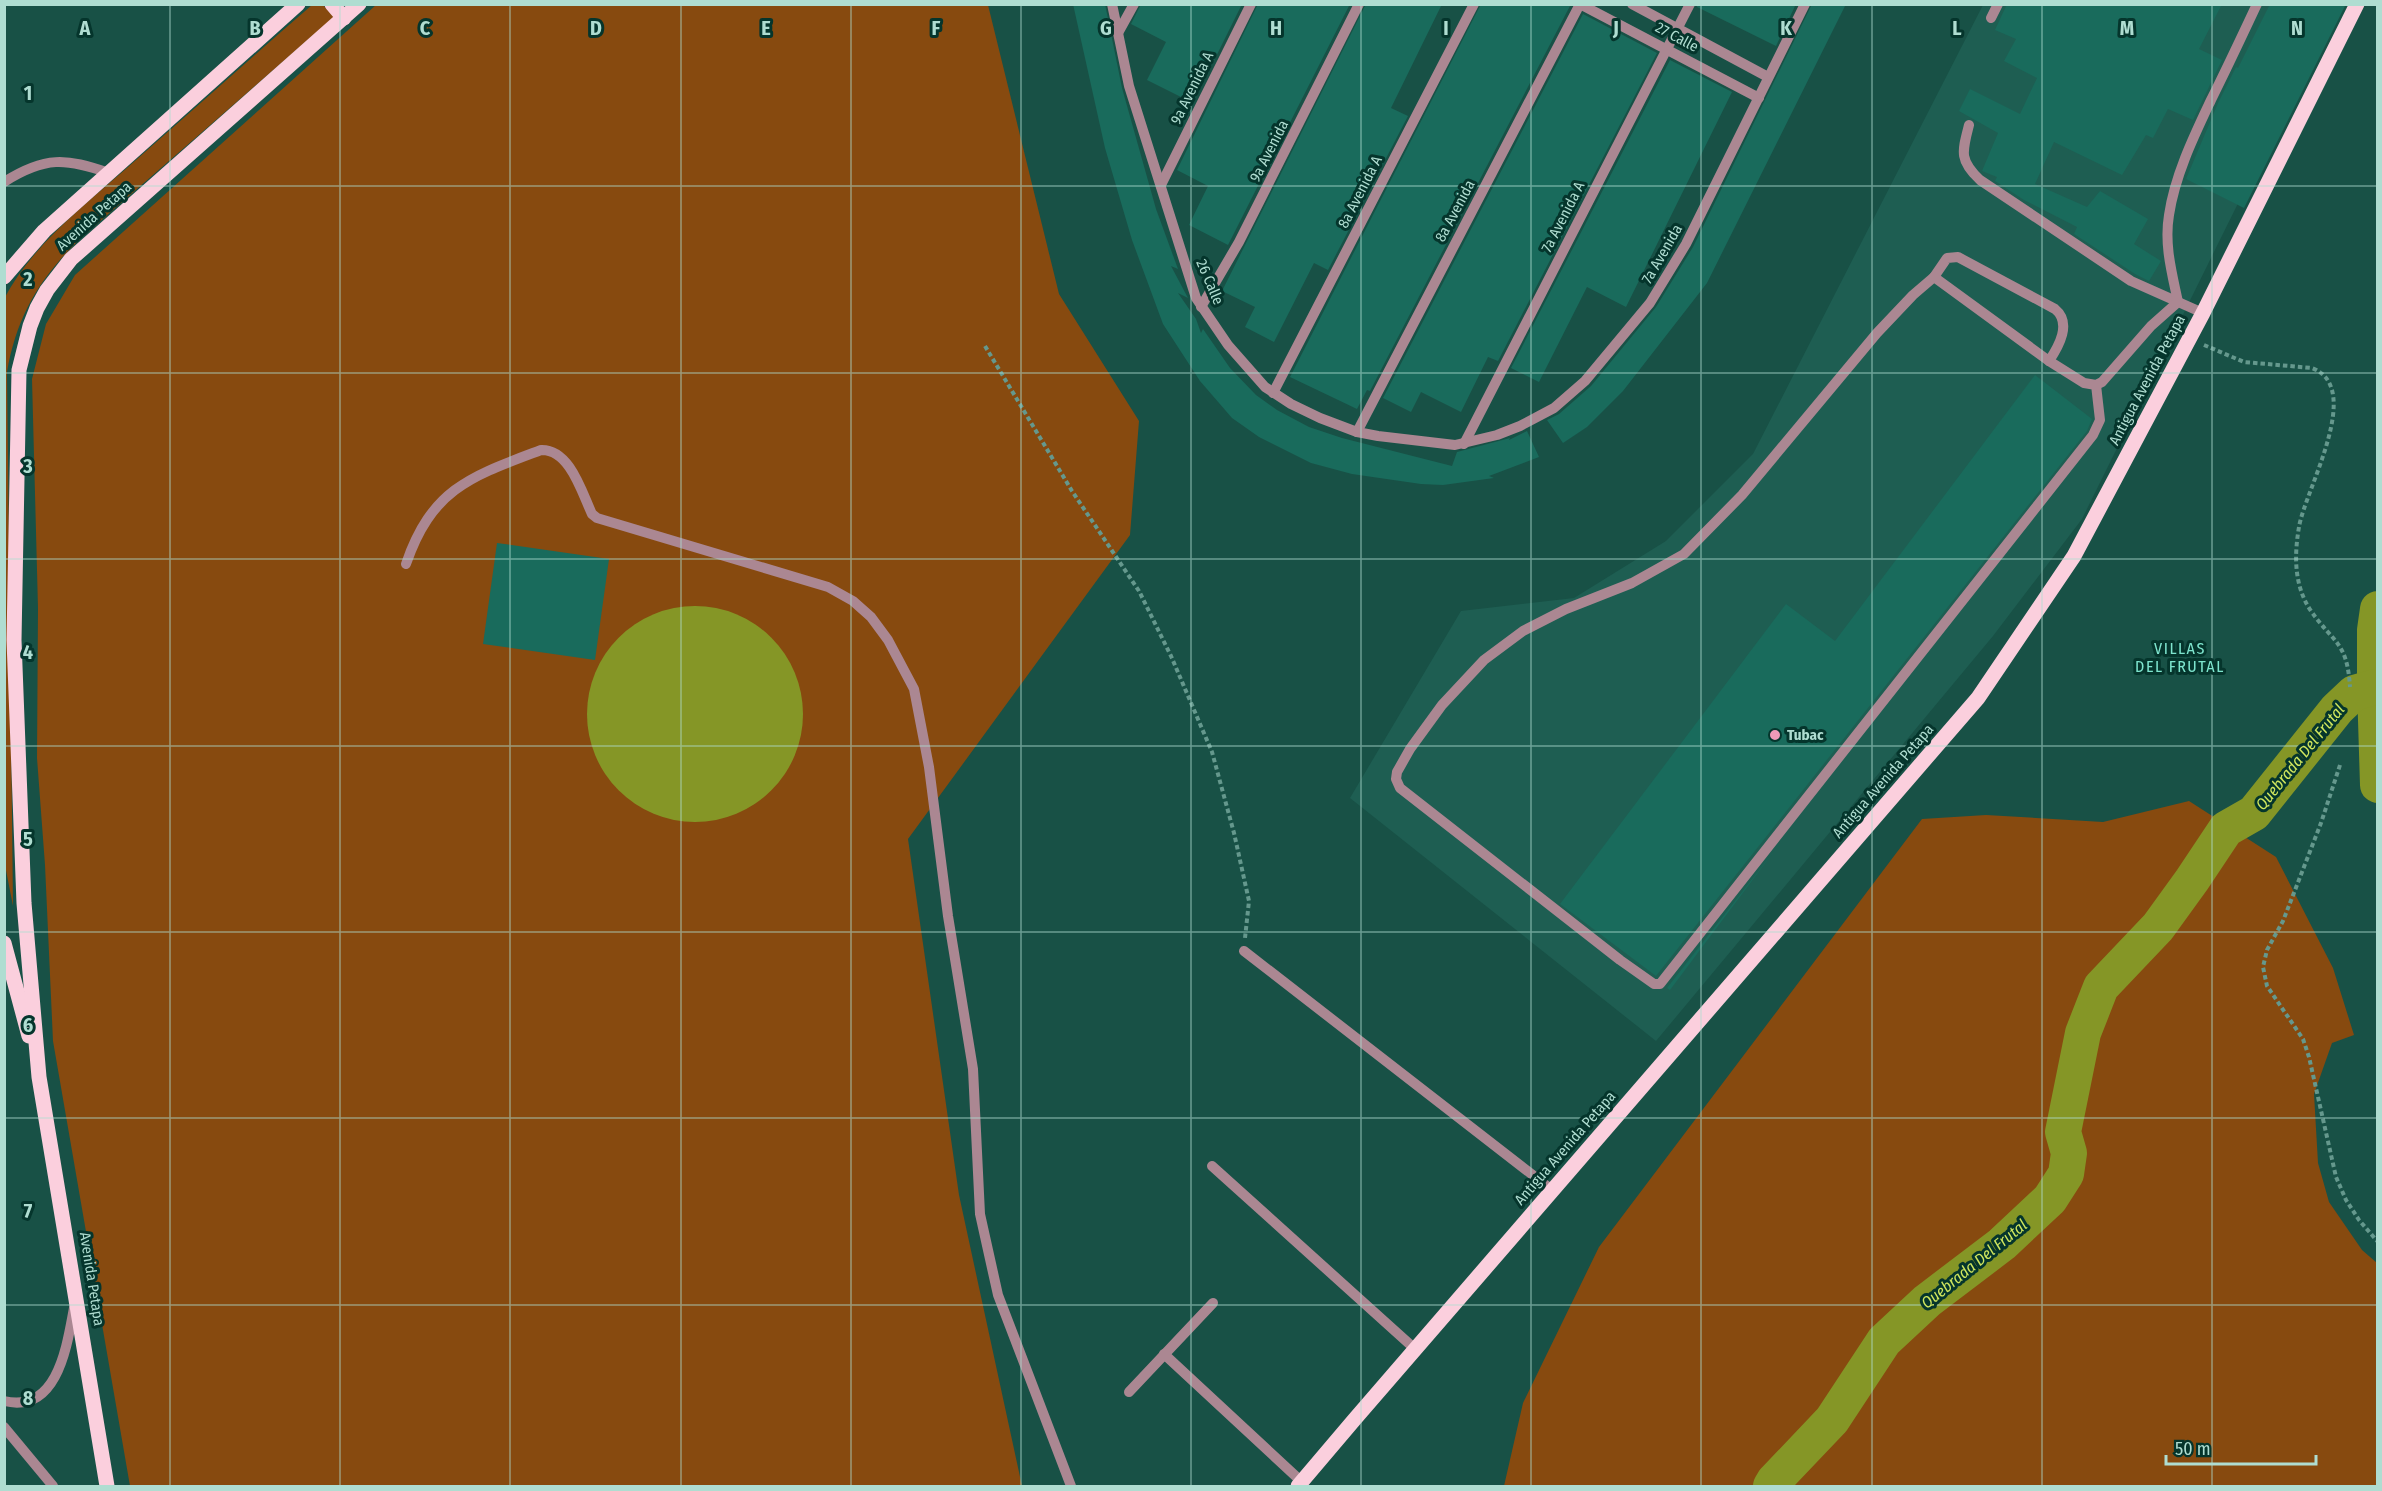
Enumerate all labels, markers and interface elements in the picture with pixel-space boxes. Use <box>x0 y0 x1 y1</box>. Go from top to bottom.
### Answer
text: A <box>79 16 92 40</box>
text: B <box>249 16 261 40</box>
text: C <box>420 16 431 40</box>
text: D <box>590 16 602 40</box>
text: E <box>761 16 771 40</box>
text: F <box>932 16 941 40</box>
text: G <box>1100 16 1112 40</box>
text: H <box>1270 16 1282 40</box>
text: I <box>1443 16 1449 40</box>
text: J <box>1612 16 1619 40</box>
text: K <box>1780 16 1792 40</box>
text: L <box>1952 16 1962 40</box>
text: M <box>2120 16 2134 40</box>
text: N <box>2291 16 2303 40</box>
street label: 27 Calle <box>1652 18 1702 56</box>
street label: 9a Avenida A <box>1167 49 1217 127</box>
text: 1 <box>24 81 32 105</box>
street label: 9a Avenida <box>1246 117 1292 185</box>
street label: 8a Avenida A <box>1334 153 1386 231</box>
street label: 8a Avenida <box>1431 177 1479 245</box>
street label: Avenida Petapa <box>53 178 135 254</box>
street label: 7a Avenida A <box>1538 179 1589 255</box>
street label: 7a Avenida <box>1638 221 1686 287</box>
street label: 26 Calle <box>1192 257 1228 307</box>
text: 2 <box>22 267 33 291</box>
street label: Antigua Avenida Petapa <box>2105 312 2189 448</box>
text: 3 <box>22 454 33 478</box>
district label: VILLAS DEL FRUTAL <box>2135 639 2225 676</box>
text: 4 <box>23 640 33 664</box>
water label: Quebrada Del Frutal <box>2252 700 2348 814</box>
street label: Antigua Avenida Petapa <box>1829 720 1937 842</box>
place label: Tubac <box>1787 726 1824 744</box>
marker: Tubac <box>1768 728 1782 742</box>
text: 5 <box>23 827 33 851</box>
text: 6 <box>23 1013 33 1037</box>
street label: Antigua Avenida Petapa <box>1511 1087 1619 1209</box>
text: 7 <box>24 1199 33 1223</box>
water label: Quebrada Del Frutal <box>1917 1216 2031 1312</box>
street label: Avenida Petapa <box>76 1231 108 1327</box>
text: 8 <box>23 1386 34 1410</box>
scale bar <box>2166 1428 2316 1466</box>
text: 50 m <box>2175 1438 2211 1460</box>

